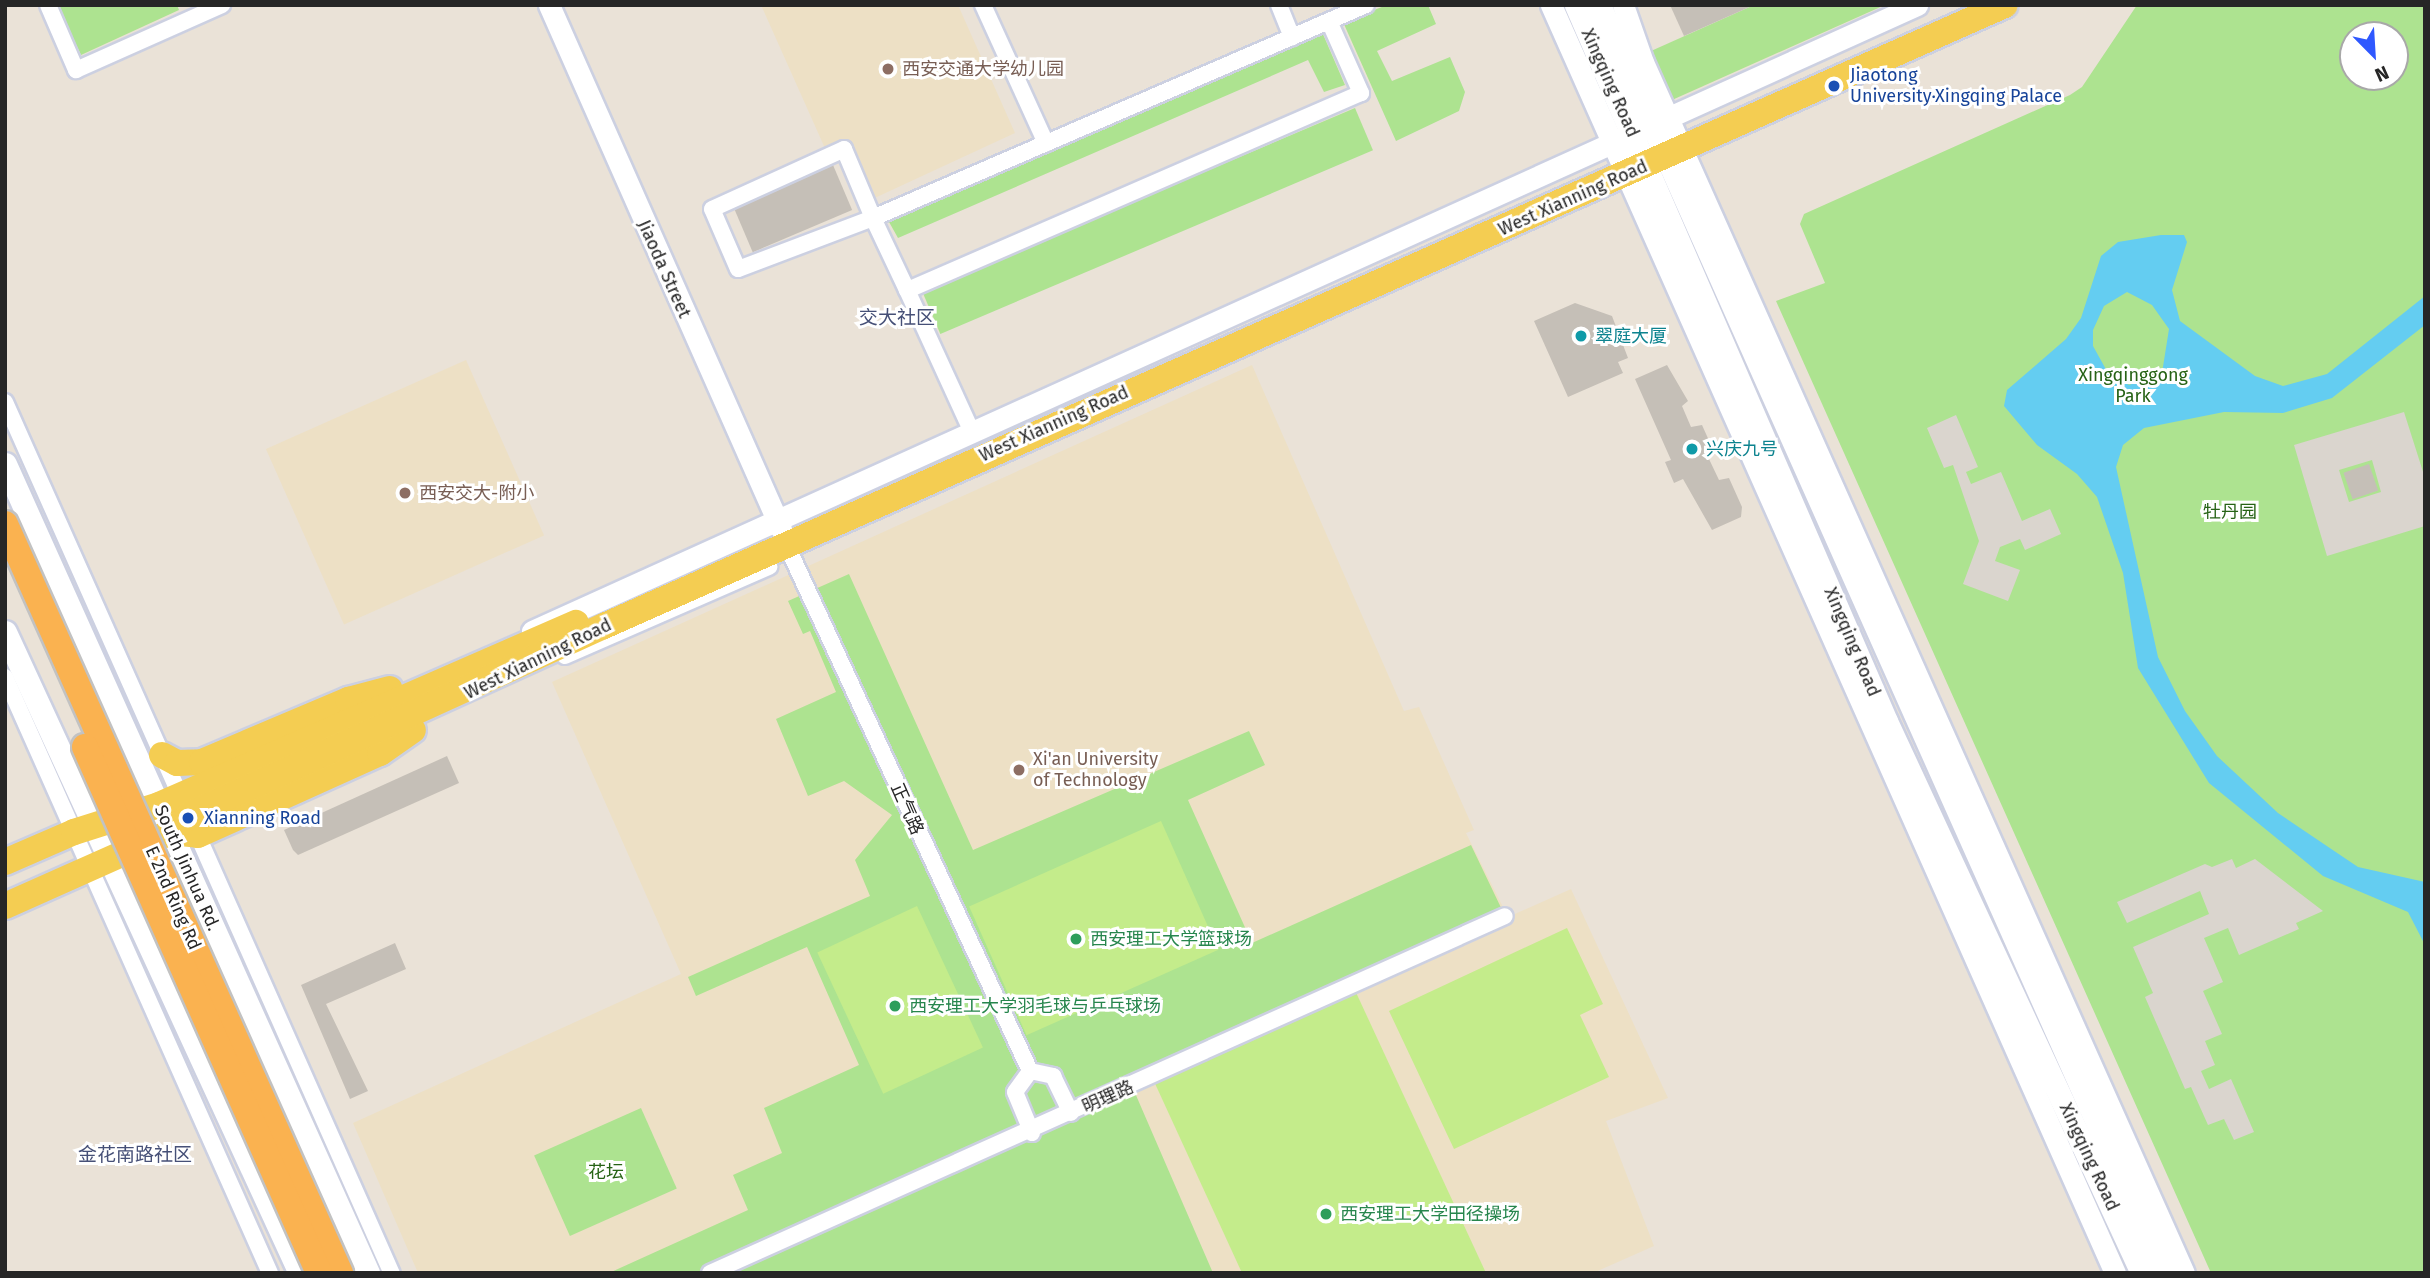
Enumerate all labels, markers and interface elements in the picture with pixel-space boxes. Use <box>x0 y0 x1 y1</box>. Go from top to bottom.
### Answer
north arrow <box>2339 21 2409 91</box>
street label: Xingqing Road <box>1576 25 1644 141</box>
place label: 西安交通大学幼儿园 <box>902 58 1064 80</box>
marker: 西安交通大学幼儿园 <box>880 61 896 77</box>
text: N <box>2372 61 2392 87</box>
place label: Jiaotong University·Xingqing Palace <box>1850 65 2062 108</box>
marker: Jiaotong University·Xingqing Palace <box>1824 76 1844 96</box>
street label: West Xianning Road <box>1495 155 1651 241</box>
street label: Jiaoda Street <box>633 217 695 321</box>
district label: 交大社区 <box>859 307 935 329</box>
place label: 翠庭大厦 <box>1595 325 1667 347</box>
marker: 翠庭大厦 <box>1573 328 1589 344</box>
park label: Xingqinggong Park <box>2078 365 2188 408</box>
street label: West Xianning Road <box>976 381 1132 467</box>
place label: 兴庆九号 <box>1706 438 1778 460</box>
marker: 兴庆九号 <box>1684 441 1700 457</box>
place label: 西安交大-附小 <box>419 482 534 504</box>
marker: 西安交大-附小 <box>397 485 413 501</box>
park label: 牡丹园 <box>2203 501 2257 523</box>
street label: Xingqing Road <box>1819 584 1885 700</box>
street label: West Xianning Road <box>461 614 615 704</box>
place label: Xi'an University of Technology <box>1033 749 1158 792</box>
marker: Xi'an University of Technology <box>1011 762 1027 778</box>
street label: 正气路 <box>886 780 928 838</box>
street label: South Jinhua Rd. <box>150 802 224 934</box>
place label: Xianning Road <box>204 807 321 829</box>
marker: Xianning Road <box>178 808 198 828</box>
street label: E 2nd Ring Rd <box>140 843 206 953</box>
place label: 西安理工大学篮球场 <box>1090 928 1252 950</box>
marker: 西安理工大学篮球场 <box>1068 931 1084 947</box>
place label: 西安理工大学羽毛球与乒乓球场 <box>909 995 1161 1017</box>
marker: 西安理工大学羽毛球与乒乓球场 <box>887 998 903 1014</box>
street label: 明理路 <box>1079 1076 1137 1118</box>
street label: Xingqing Road <box>2055 1100 2123 1214</box>
district label: 金花南路社区 <box>78 1144 192 1166</box>
park label: 花坛 <box>588 1161 624 1183</box>
place label: 西安理工大学田径操场 <box>1340 1203 1520 1225</box>
marker: 西安理工大学田径操场 <box>1318 1206 1334 1222</box>

